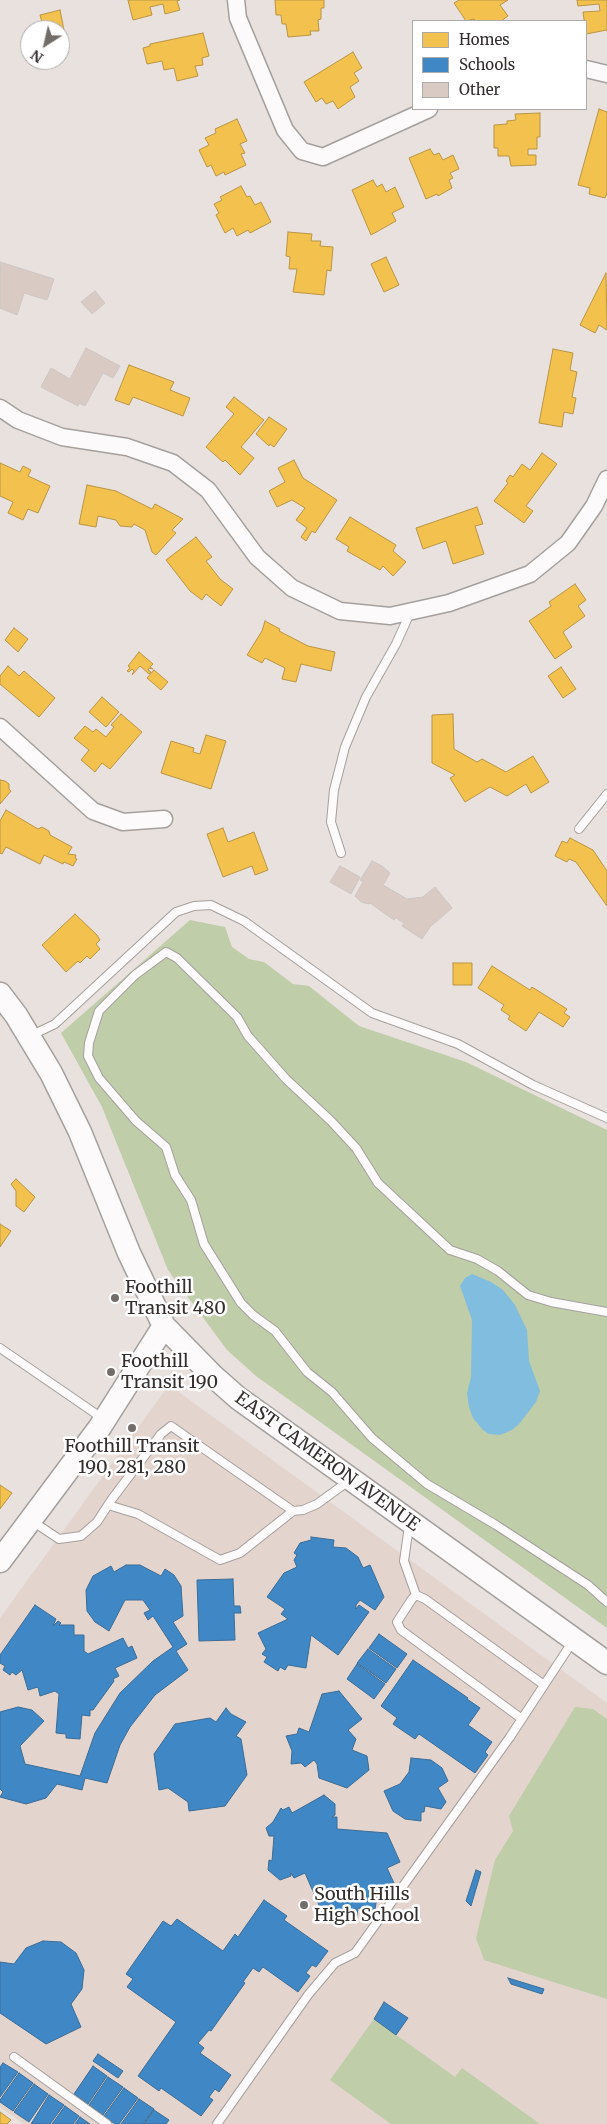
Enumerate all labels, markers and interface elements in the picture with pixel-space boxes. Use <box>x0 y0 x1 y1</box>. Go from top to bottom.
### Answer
north arrow <box>20 20 70 70</box>
legend <box>412 20 587 110</box>
text: Homes <box>459 30 510 49</box>
text: N <box>27 46 47 67</box>
text: Schools <box>459 55 515 74</box>
text: Other <box>459 80 500 99</box>
place label: Foothill Transit 480 <box>125 1277 226 1320</box>
marker: Foothill Transit 480 <box>109 1292 121 1304</box>
place label: Foothill Transit 190 <box>121 1351 218 1394</box>
marker: Foothill Transit 190 <box>105 1366 117 1378</box>
street label: EAST CAMERON AVENUE <box>230 1388 424 1536</box>
marker: Foothill Transit 190, 281, 280 <box>126 1422 138 1434</box>
place label: Foothill Transit 190, 281, 280 <box>64 1436 200 1478</box>
place label: South Hills High School <box>314 1884 419 1926</box>
marker: South Hills High School <box>298 1899 310 1911</box>

